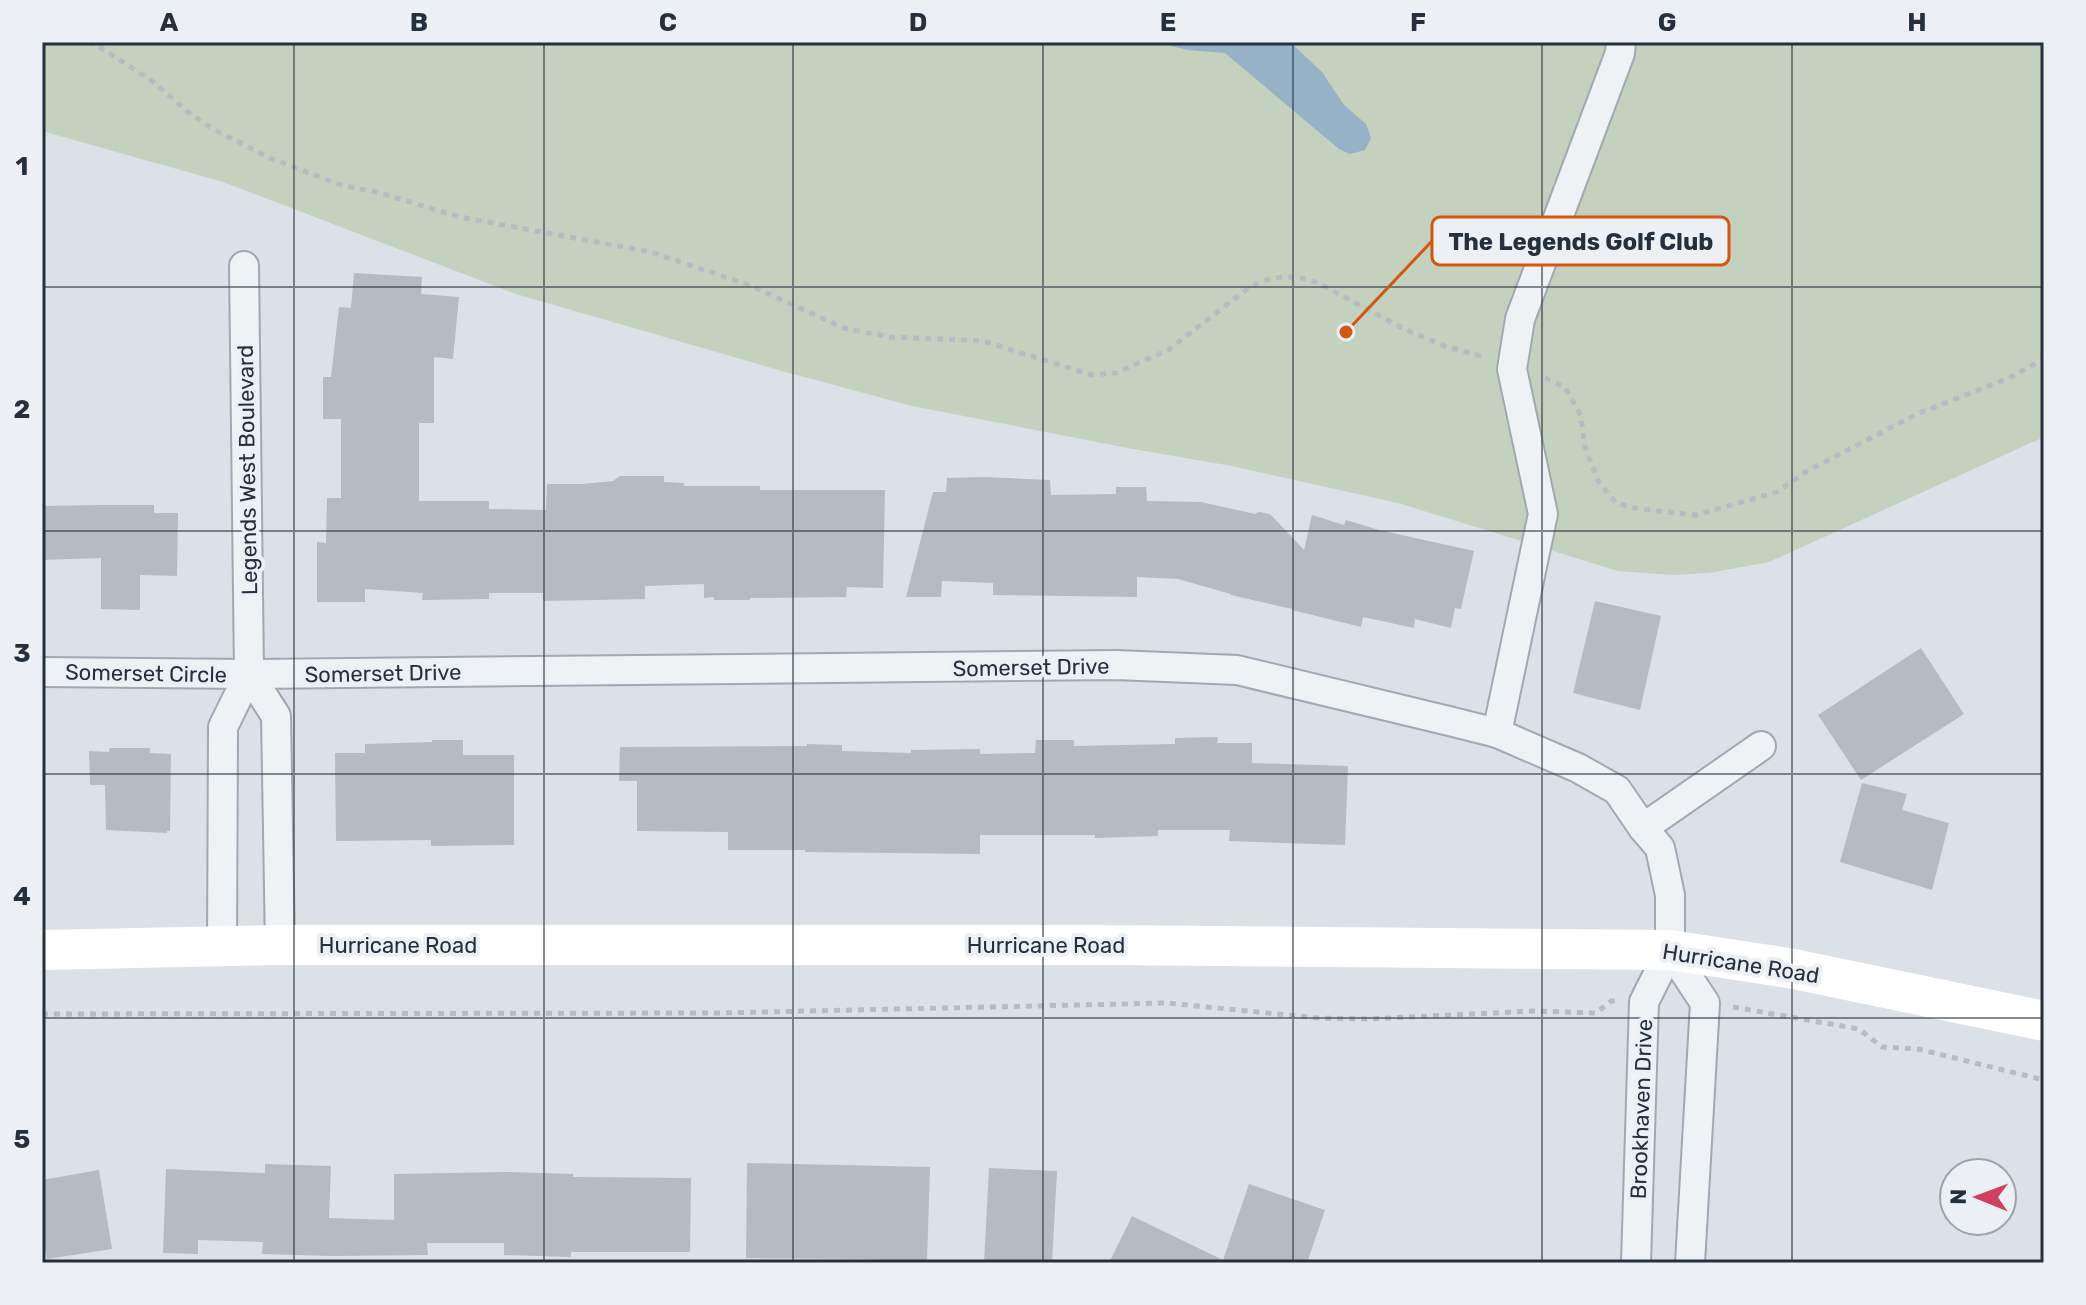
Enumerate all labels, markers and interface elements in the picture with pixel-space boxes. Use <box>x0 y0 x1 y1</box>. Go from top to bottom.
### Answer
text: A <box>160 7 179 38</box>
text: B <box>410 7 428 38</box>
text: C <box>659 7 677 38</box>
text: D <box>909 7 927 38</box>
text: E <box>1160 7 1176 38</box>
text: F <box>1410 7 1426 38</box>
text: G <box>1658 7 1676 38</box>
text: H <box>1907 7 1927 38</box>
text: 1 <box>16 151 28 182</box>
callout: The Legends Golf Club <box>1432 217 1729 265</box>
text: The Legends Golf Club <box>1449 228 1713 256</box>
street label: Legends West Boulevard <box>232 345 263 595</box>
text: 2 <box>14 394 30 425</box>
text: 3 <box>13 638 31 669</box>
street label: Somerset Drive <box>952 653 1110 682</box>
street label: Somerset Circle <box>65 659 227 688</box>
street label: Somerset Drive <box>304 659 462 688</box>
text: 4 <box>13 881 31 912</box>
street label: Hurricane Road <box>319 932 477 959</box>
street label: Hurricane Road <box>967 932 1125 959</box>
street label: Hurricane Road <box>1661 938 1821 989</box>
street label: Brookhaven Drive <box>1625 1018 1658 1200</box>
text: 5 <box>14 1124 30 1155</box>
north arrow <box>1938 1157 2018 1237</box>
text: N <box>1945 1189 1972 1205</box>

